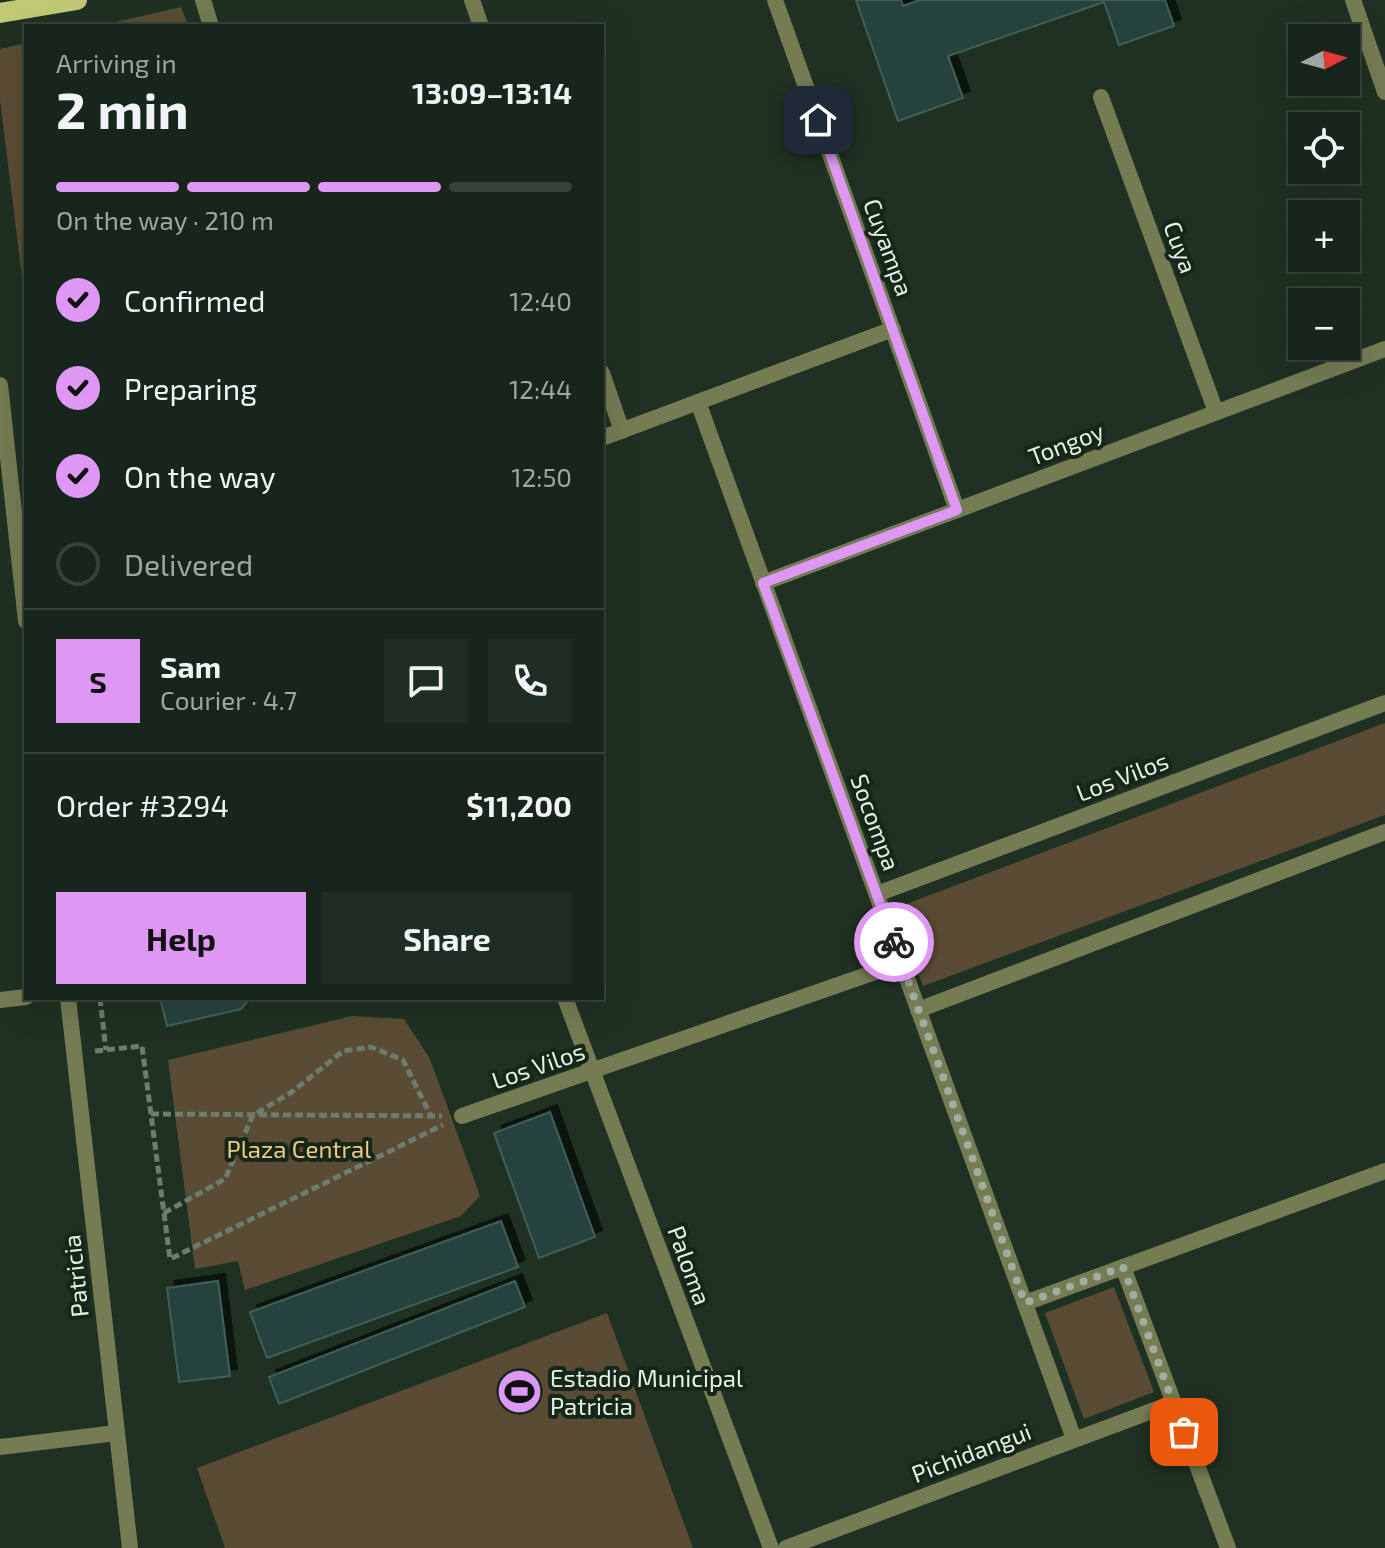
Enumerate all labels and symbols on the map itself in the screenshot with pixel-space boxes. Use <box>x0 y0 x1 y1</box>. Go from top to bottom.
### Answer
north arrow <box>1288 24 1360 96</box>
pin <box>784 86 852 154</box>
street label: Cuyampa <box>858 194 920 300</box>
street label: Cuya <box>1158 217 1204 277</box>
street label: Tongoy <box>1024 415 1108 471</box>
street label: Los Vilos <box>1072 745 1172 807</box>
street label: Socompa <box>845 770 907 874</box>
courier <box>854 902 934 982</box>
street label: Los Vilos <box>488 1036 588 1094</box>
park label: Plaza Central <box>227 1134 371 1163</box>
street label: Paloma <box>662 1221 718 1309</box>
street label: Patricia <box>56 1233 94 1319</box>
place label: Estadio Municipal Patricia <box>550 1363 743 1420</box>
sports icon: Estadio Municipal Patricia <box>495 1367 543 1415</box>
pin <box>1150 1398 1218 1466</box>
street label: Pichidangui <box>907 1416 1035 1488</box>

